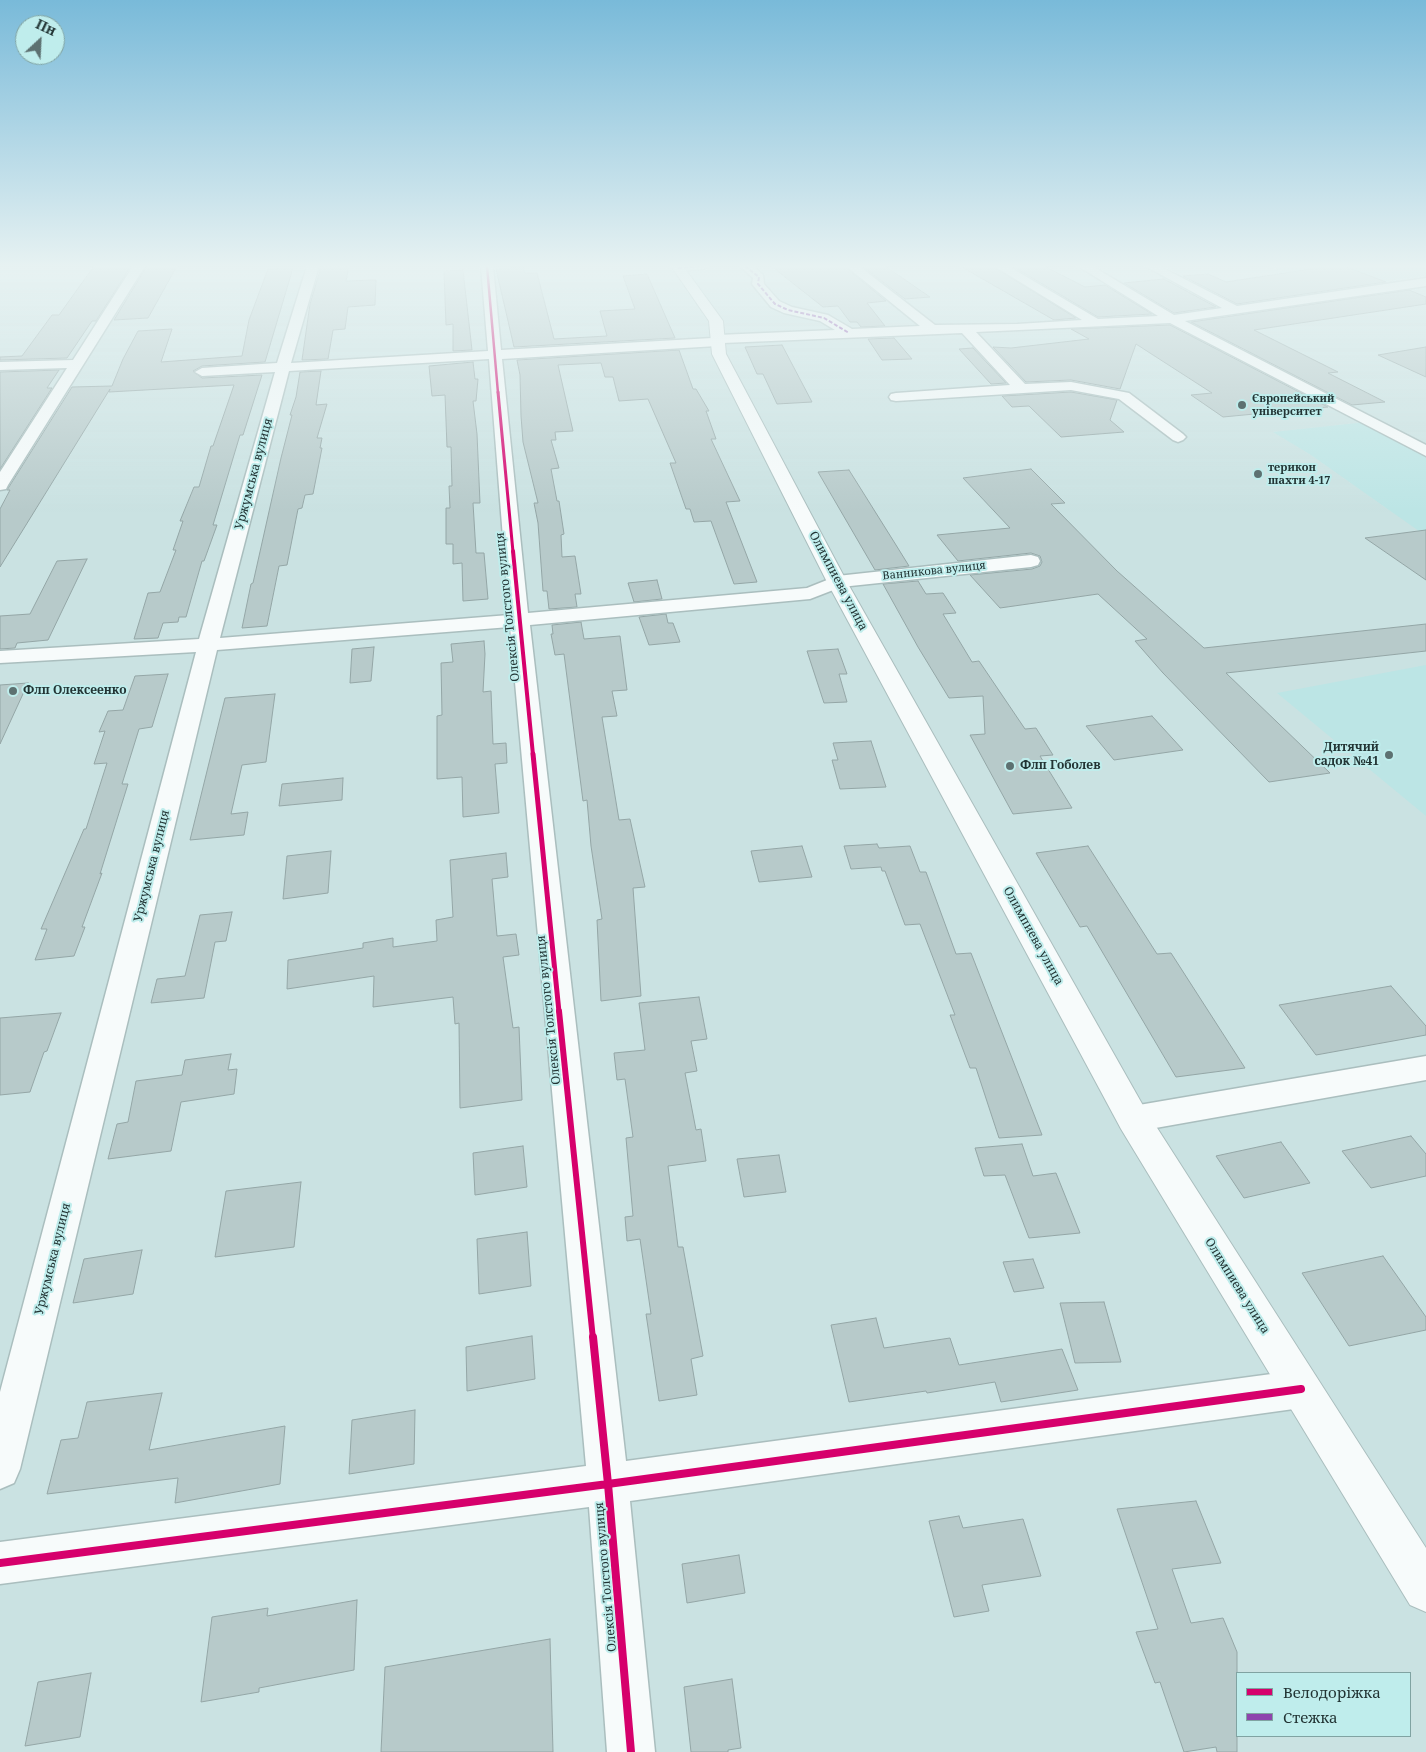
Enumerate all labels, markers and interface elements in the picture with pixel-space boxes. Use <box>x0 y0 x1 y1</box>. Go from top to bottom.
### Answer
text: Пн <box>33 14 60 40</box>
north arrow <box>15 15 65 65</box>
place label: Європейський університет <box>1252 392 1334 418</box>
marker: Європейський університет <box>1236 399 1248 411</box>
street label: Уржумська вулиця <box>232 417 276 531</box>
place label: терикон шахти 4-17 <box>1268 461 1331 487</box>
marker: терикон шахти 4-17 <box>1252 468 1264 480</box>
street label: Олимпиева улица <box>806 529 870 633</box>
street label: Олексія Толстого вулиця <box>493 532 523 682</box>
street label: Ванникова вулиця <box>882 559 986 583</box>
place label: Флп Олексеенко <box>23 684 126 698</box>
marker: Флп Олексеенко <box>7 685 19 697</box>
place label: Дитячий садок №41 <box>1314 741 1379 769</box>
marker: Дитячий садок №41 <box>1383 749 1395 761</box>
place label: Флп Гоболев <box>1020 759 1100 773</box>
marker: Флп Гоболев <box>1004 760 1016 772</box>
street label: Уржумська вулиця <box>131 809 173 923</box>
street label: Олимпиева улица <box>1000 884 1066 988</box>
street label: Олексія Толстого вулиця <box>534 935 564 1085</box>
street label: Уржумська вулиця <box>32 1202 74 1316</box>
street label: Олимпиева улица <box>1202 1235 1272 1337</box>
street label: Олексія Толстого вулиця <box>592 1502 620 1652</box>
legend <box>1236 1672 1411 1737</box>
text: Велодоріжка <box>1283 1682 1381 1702</box>
text: Стежка <box>1283 1707 1338 1727</box>

